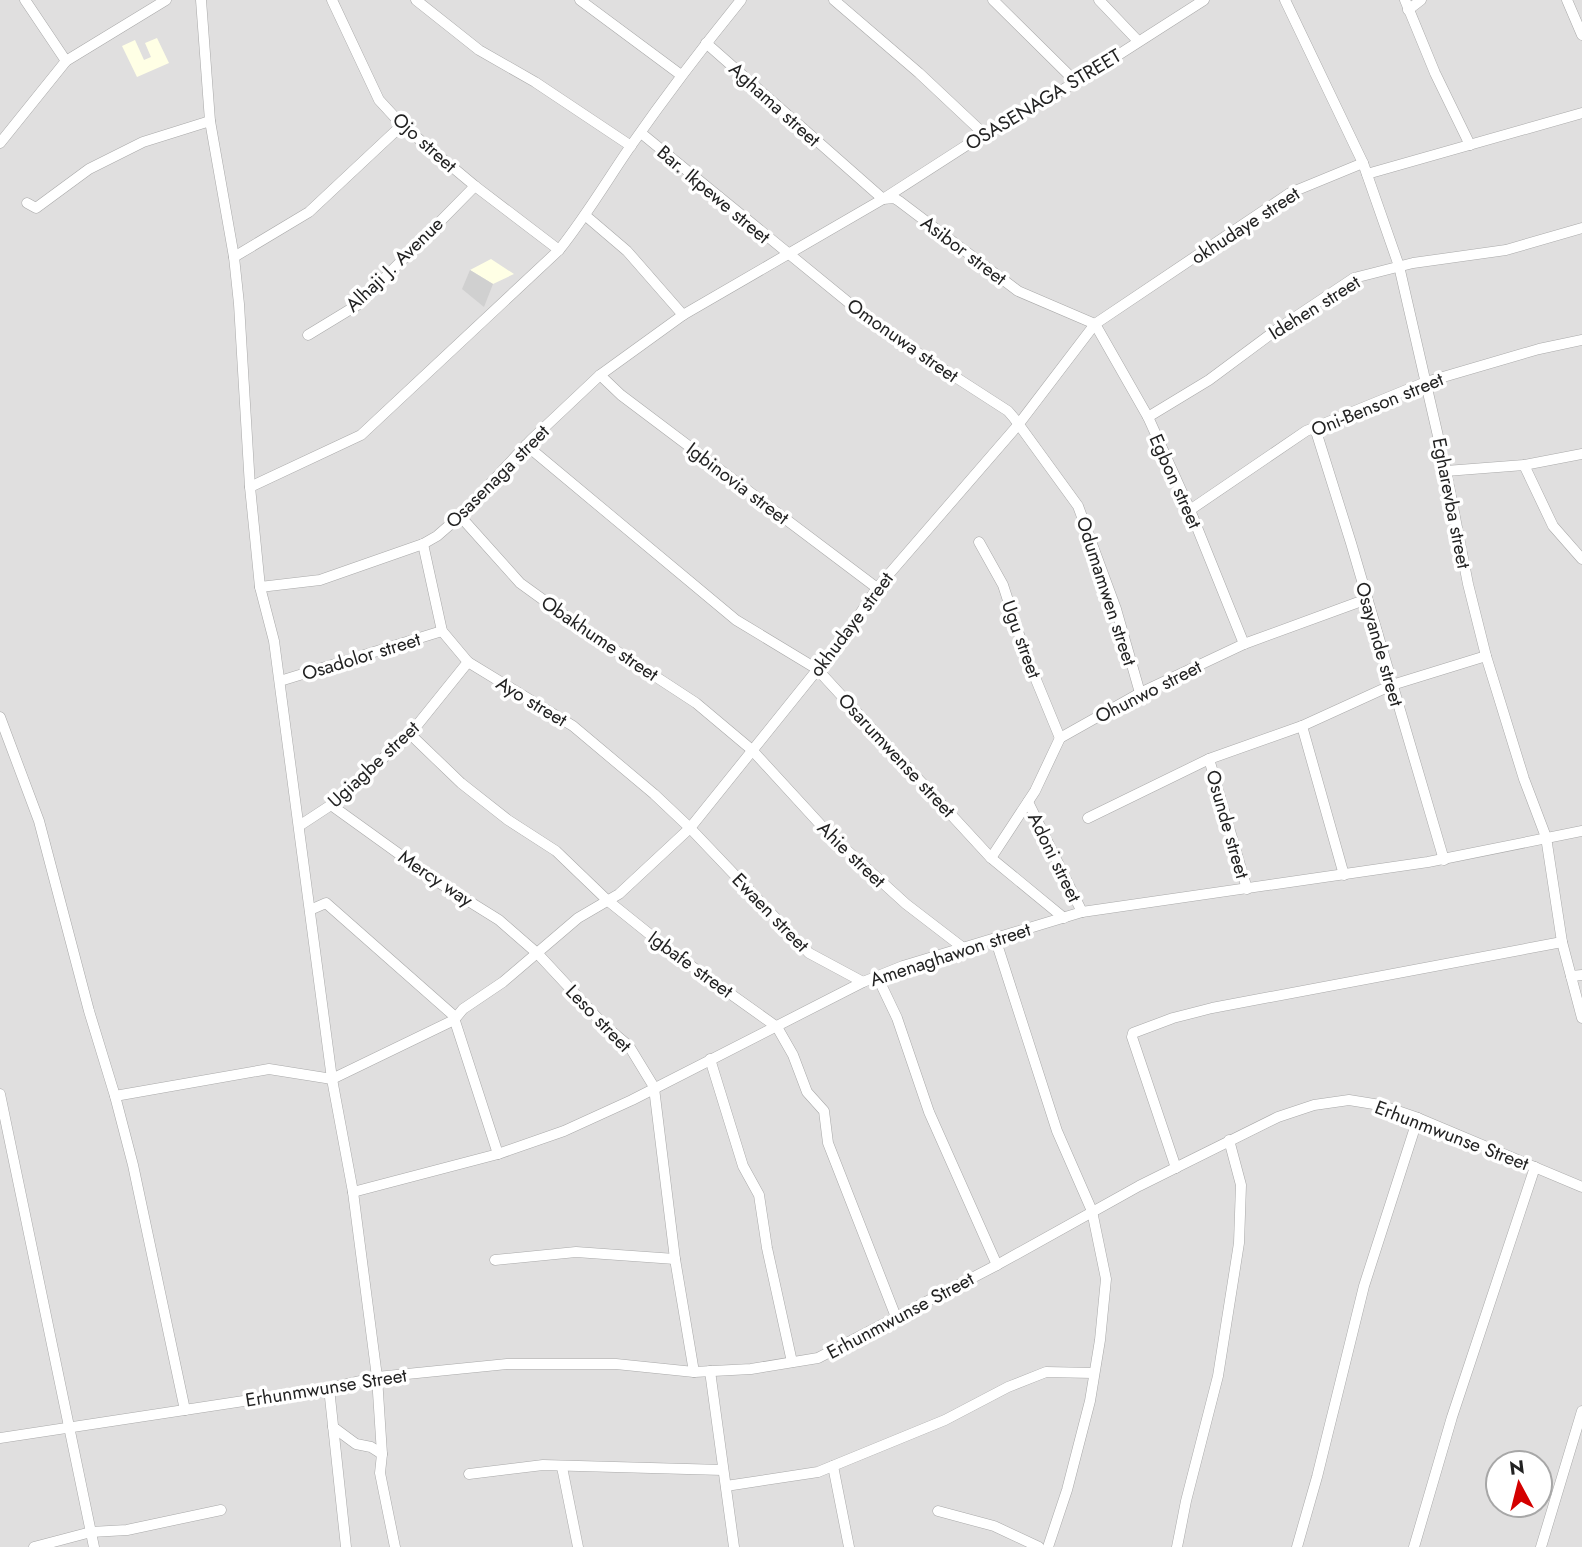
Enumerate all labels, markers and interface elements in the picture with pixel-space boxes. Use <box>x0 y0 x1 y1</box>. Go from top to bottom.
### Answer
street label: OSASENAGA STREET <box>960 42 1126 157</box>
street label: Aghama street <box>723 56 827 153</box>
street label: Ojo street <box>386 106 463 179</box>
street label: Bar. Ikpewe street <box>651 139 777 250</box>
street label: okhudaye street <box>1186 180 1305 271</box>
street label: Asibor street <box>915 209 1013 292</box>
street label: Alhaji J. Avenue <box>339 211 449 318</box>
street label: Idehen street <box>1263 268 1366 346</box>
street label: Omonuwa street <box>842 292 964 389</box>
street label: Oni-Benson street <box>1307 365 1448 443</box>
street label: Osasenaga street <box>440 418 556 534</box>
street label: Egbon street <box>1143 430 1209 533</box>
street label: Egharevba street <box>1426 435 1478 571</box>
street label: Igbinovia street <box>681 436 795 531</box>
street label: Odumamwen street <box>1070 513 1143 670</box>
street label: okhudaye street <box>803 566 900 682</box>
street label: Osayande street <box>1349 579 1410 710</box>
street label: Obakhume street <box>536 589 664 688</box>
street label: Ugu street <box>995 597 1048 682</box>
street label: Osadolor street <box>299 626 424 687</box>
street label: Ohunwo street <box>1090 653 1206 730</box>
street label: Ayo street <box>491 670 573 733</box>
street label: Osarumwense street <box>832 687 962 824</box>
street label: Ugiagbe street <box>322 714 425 814</box>
street label: Osunde street <box>1199 767 1256 882</box>
street label: Adoni street <box>1021 808 1088 907</box>
street label: Ahie street <box>812 815 892 894</box>
street label: Mercy way <box>393 843 479 914</box>
street label: Ewaen street <box>726 867 816 958</box>
street label: Amenaghawon street <box>866 916 1034 993</box>
street label: Igbafe street <box>643 924 739 1005</box>
street label: Leso street <box>560 979 638 1058</box>
street label: Erhunmwunse Street <box>1371 1094 1533 1177</box>
street label: Erhunmwunse Street <box>822 1265 979 1366</box>
street label: Erhunmwunse Street <box>243 1361 409 1414</box>
north arrow <box>1484 1449 1554 1519</box>
text: N <box>1508 1453 1526 1482</box>

